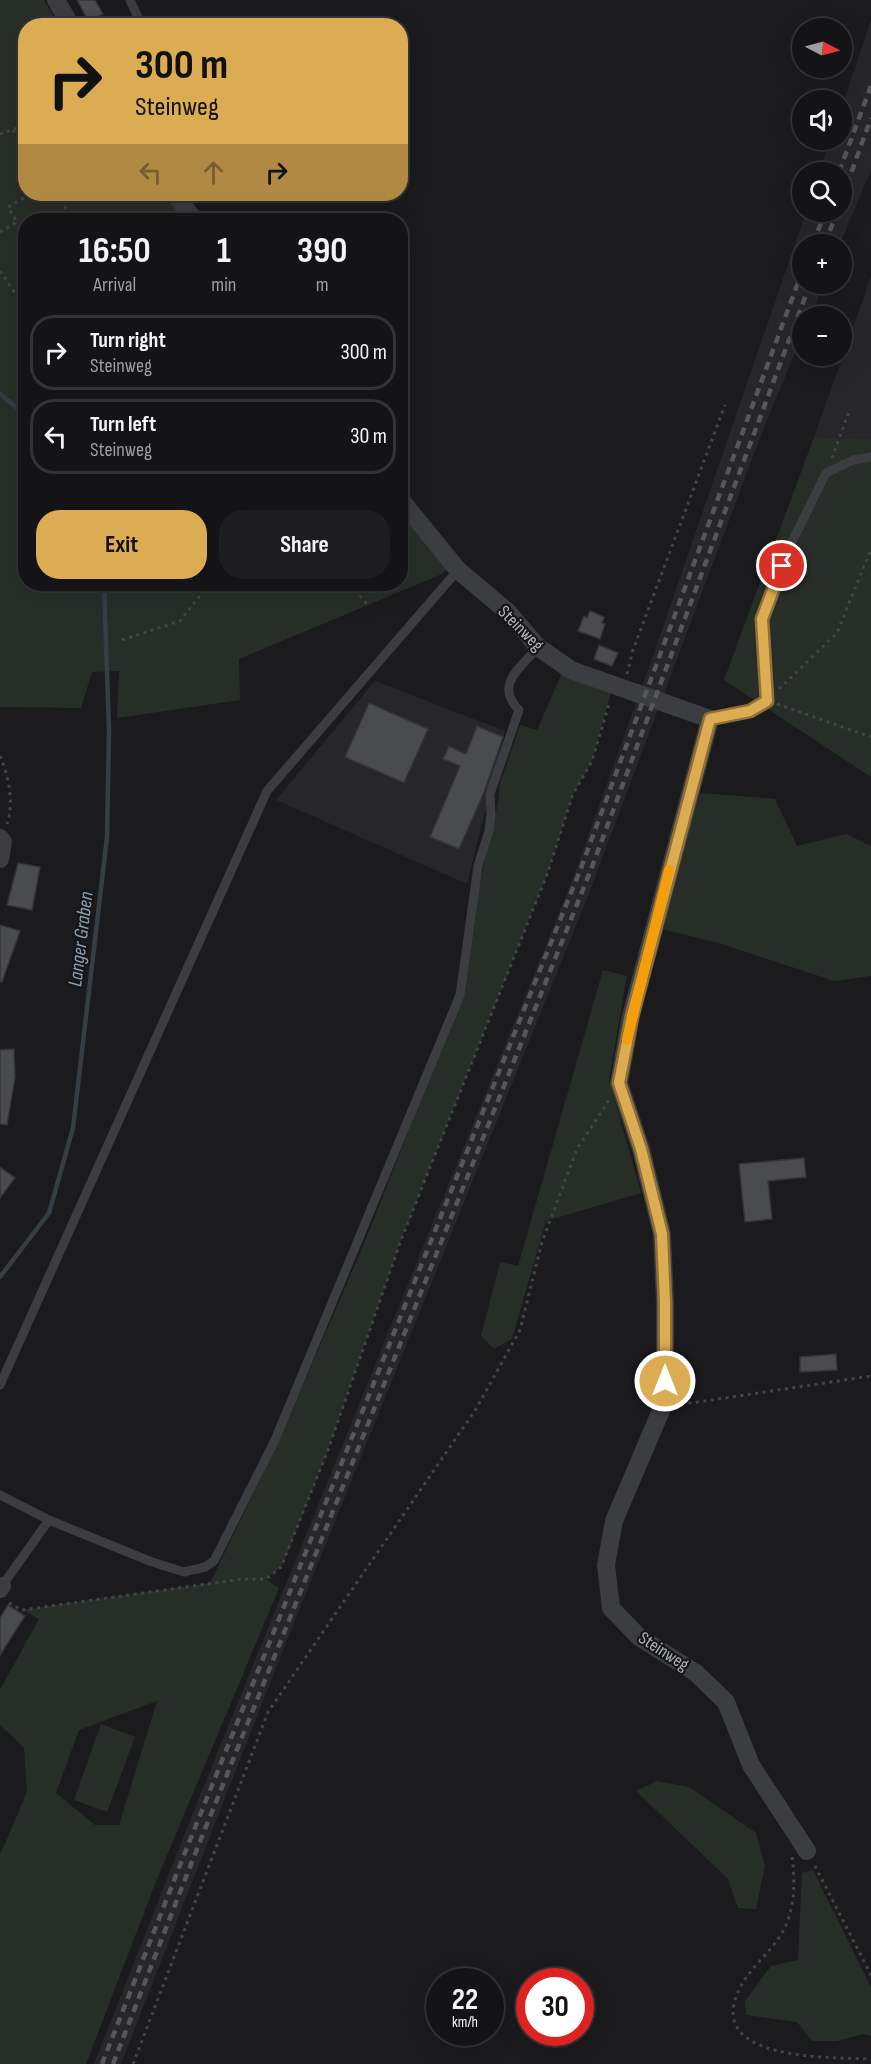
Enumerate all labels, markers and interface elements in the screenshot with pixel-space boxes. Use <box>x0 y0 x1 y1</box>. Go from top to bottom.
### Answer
north arrow <box>792 18 852 78</box>
map controls <box>792 18 852 366</box>
text: 300 m <box>135 40 228 91</box>
icon: right <box>36 42 114 120</box>
button: sound <box>792 90 852 150</box>
text: Steinweg <box>135 91 219 123</box>
icon: left <box>134 156 167 189</box>
icon: ahead <box>197 156 230 189</box>
icon: right <box>260 156 293 189</box>
button: search <box>792 162 852 222</box>
text: 16:50 <box>79 230 151 273</box>
text: 1 <box>217 230 231 273</box>
text: 390 <box>297 230 347 273</box>
button: + <box>792 234 852 294</box>
text: Arrival <box>93 273 136 297</box>
text: min <box>211 273 236 297</box>
text: m <box>316 273 329 297</box>
button: − <box>792 306 852 366</box>
text: Turn right <box>90 327 166 354</box>
icon: right <box>39 336 72 369</box>
text: 300 m <box>341 339 387 366</box>
text: Steinweg <box>90 354 152 378</box>
text: Turn left <box>90 411 156 438</box>
icon: left <box>39 420 72 453</box>
text: 30 m <box>350 423 387 450</box>
text: Steinweg <box>90 438 152 462</box>
button: Exit <box>36 510 207 579</box>
button: Share <box>219 510 390 579</box>
pin <box>756 540 807 591</box>
icon: arrive <box>765 549 798 582</box>
street label: Steinweg <box>493 601 548 656</box>
water label: Langer Graben <box>63 890 99 988</box>
position arrow <box>633 1349 697 1413</box>
street label: Steinweg <box>635 1627 693 1675</box>
speed limit sign: 30 <box>516 1968 594 2046</box>
text: 22 <box>452 1982 478 2018</box>
text: km/h <box>452 2013 478 2032</box>

